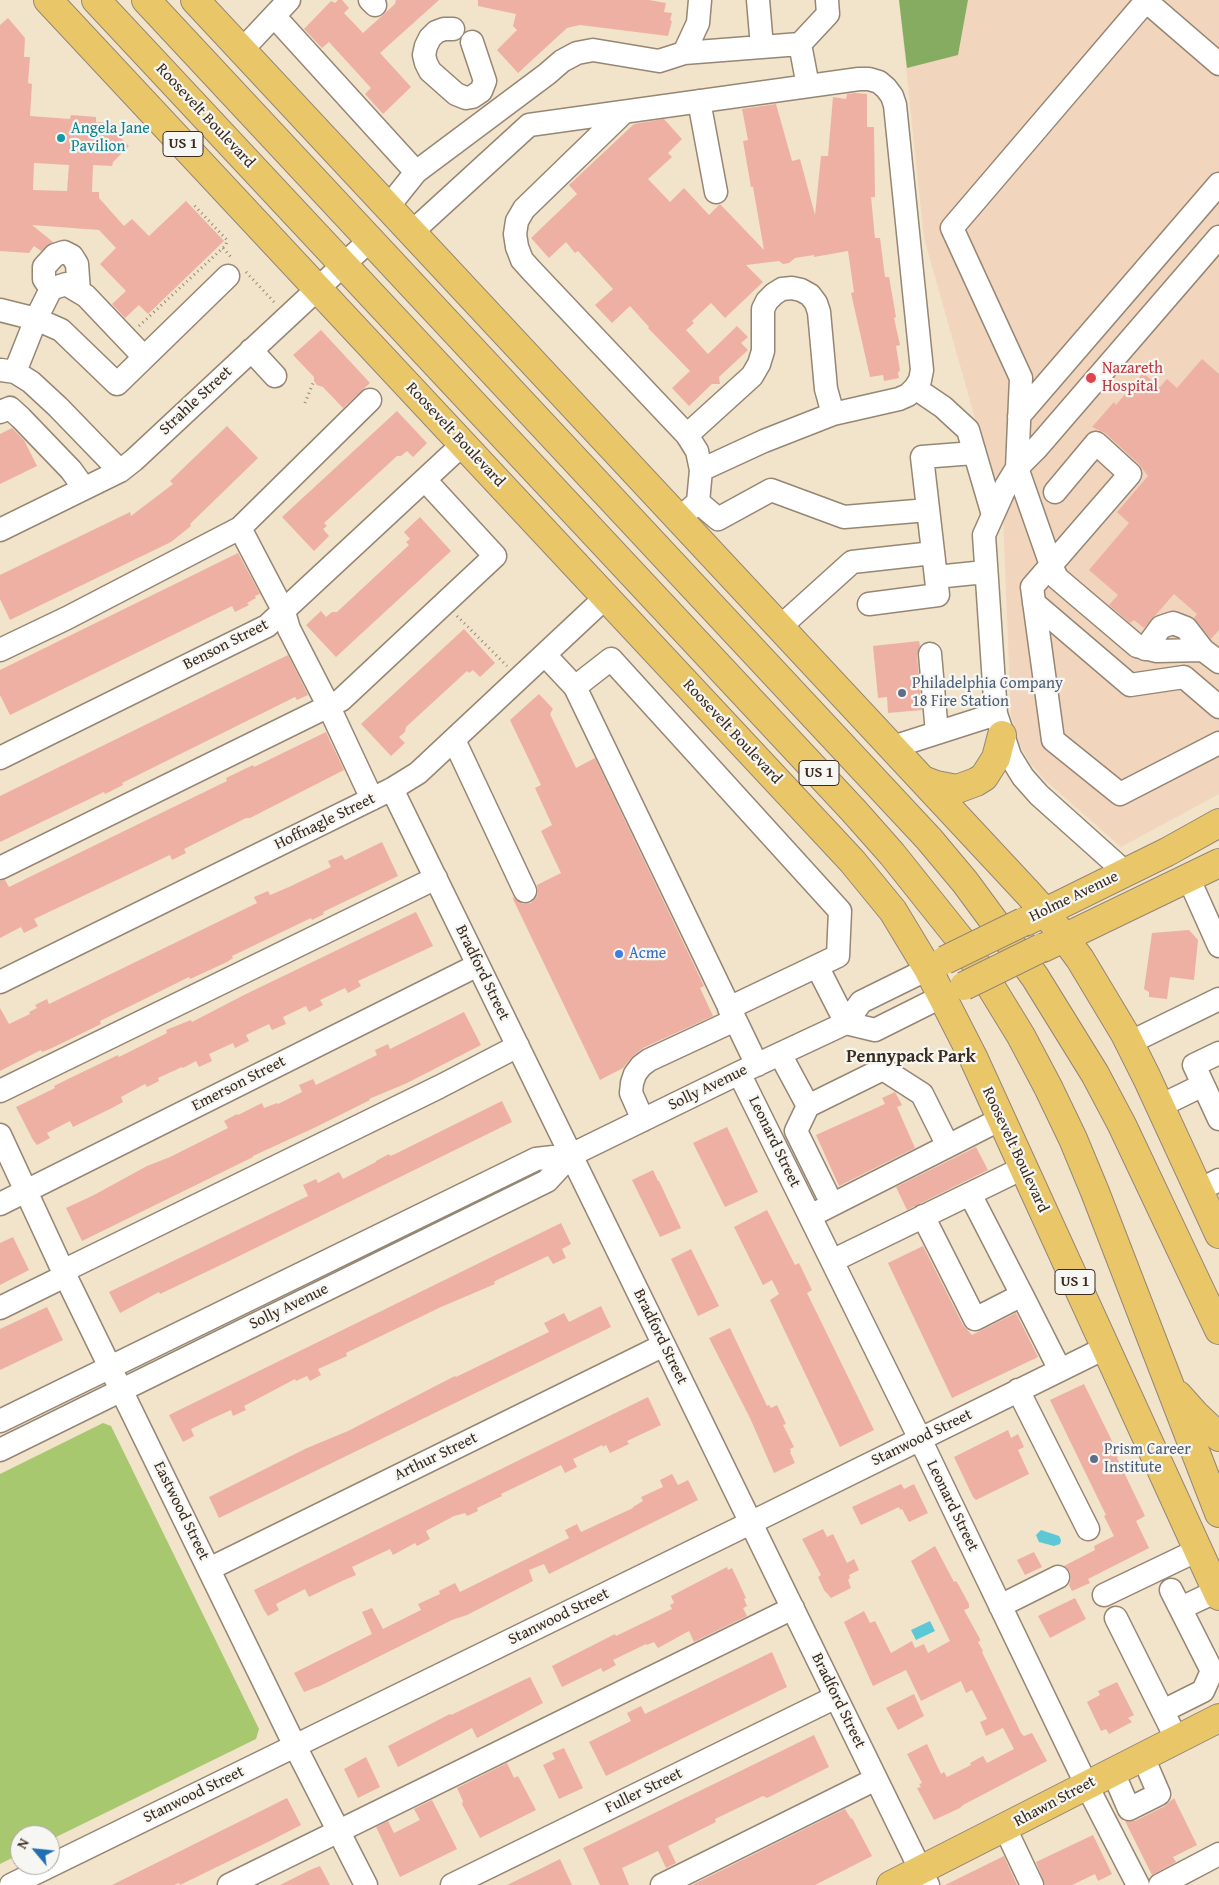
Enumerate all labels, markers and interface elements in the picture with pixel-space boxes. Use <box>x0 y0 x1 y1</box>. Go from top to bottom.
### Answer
street label: Roosevelt Boulevard <box>152 60 258 172</box>
place label: Angela Jane Pavilion <box>71 119 150 157</box>
marker: Angela Jane Pavilion <box>55 132 67 144</box>
road number: US 1 <box>163 132 203 156</box>
place label: Nazareth Hospital <box>1102 359 1163 397</box>
street label: Strahle Street <box>156 362 236 440</box>
marker: Nazareth Hospital <box>1084 371 1098 385</box>
street label: Roosevelt Boulevard <box>402 379 508 491</box>
street label: Benson Street <box>180 615 272 675</box>
place label: Philadelphia Company 18 Fire Station <box>912 674 1063 712</box>
street label: Roosevelt Boulevard <box>679 676 785 788</box>
marker: Philadelphia Company 18 Fire Station <box>896 687 908 699</box>
road number: US 1 <box>799 760 839 786</box>
street label: Hoffnagle Street <box>272 789 378 855</box>
street label: Holme Avenue <box>1026 867 1122 927</box>
street label: Bradford Street <box>451 922 513 1024</box>
place label: Acme <box>629 944 666 964</box>
marker: Acme <box>613 948 625 960</box>
district label: Pennypack Park <box>846 1046 976 1068</box>
street label: Emerson Street <box>189 1052 289 1116</box>
street label: Solly Avenue <box>665 1061 751 1115</box>
street label: Roosevelt Boulevard <box>978 1084 1052 1216</box>
street label: Leonard Street <box>744 1093 804 1191</box>
road number: US 1 <box>1055 1270 1095 1294</box>
street label: Solly Avenue <box>246 1280 332 1334</box>
street label: Bradford Street <box>629 1286 691 1388</box>
street label: Stanwood Street <box>868 1405 976 1471</box>
street label: Arthur Street <box>391 1429 481 1485</box>
place label: Prism Career Institute <box>1104 1440 1191 1478</box>
marker: Prism Career Institute <box>1088 1453 1100 1465</box>
street label: Leonard Street <box>922 1457 982 1555</box>
street label: Eastwood Street <box>149 1458 213 1564</box>
street label: Stanwood Street <box>505 1584 613 1650</box>
street label: Bradford Street <box>807 1650 869 1752</box>
street label: Stanwood Street <box>140 1762 248 1828</box>
street label: Fuller Street <box>602 1764 686 1818</box>
street label: Rhawn Street <box>1011 1772 1099 1832</box>
north arrow <box>10 1825 60 1875</box>
text: N <box>12 1835 34 1852</box>

